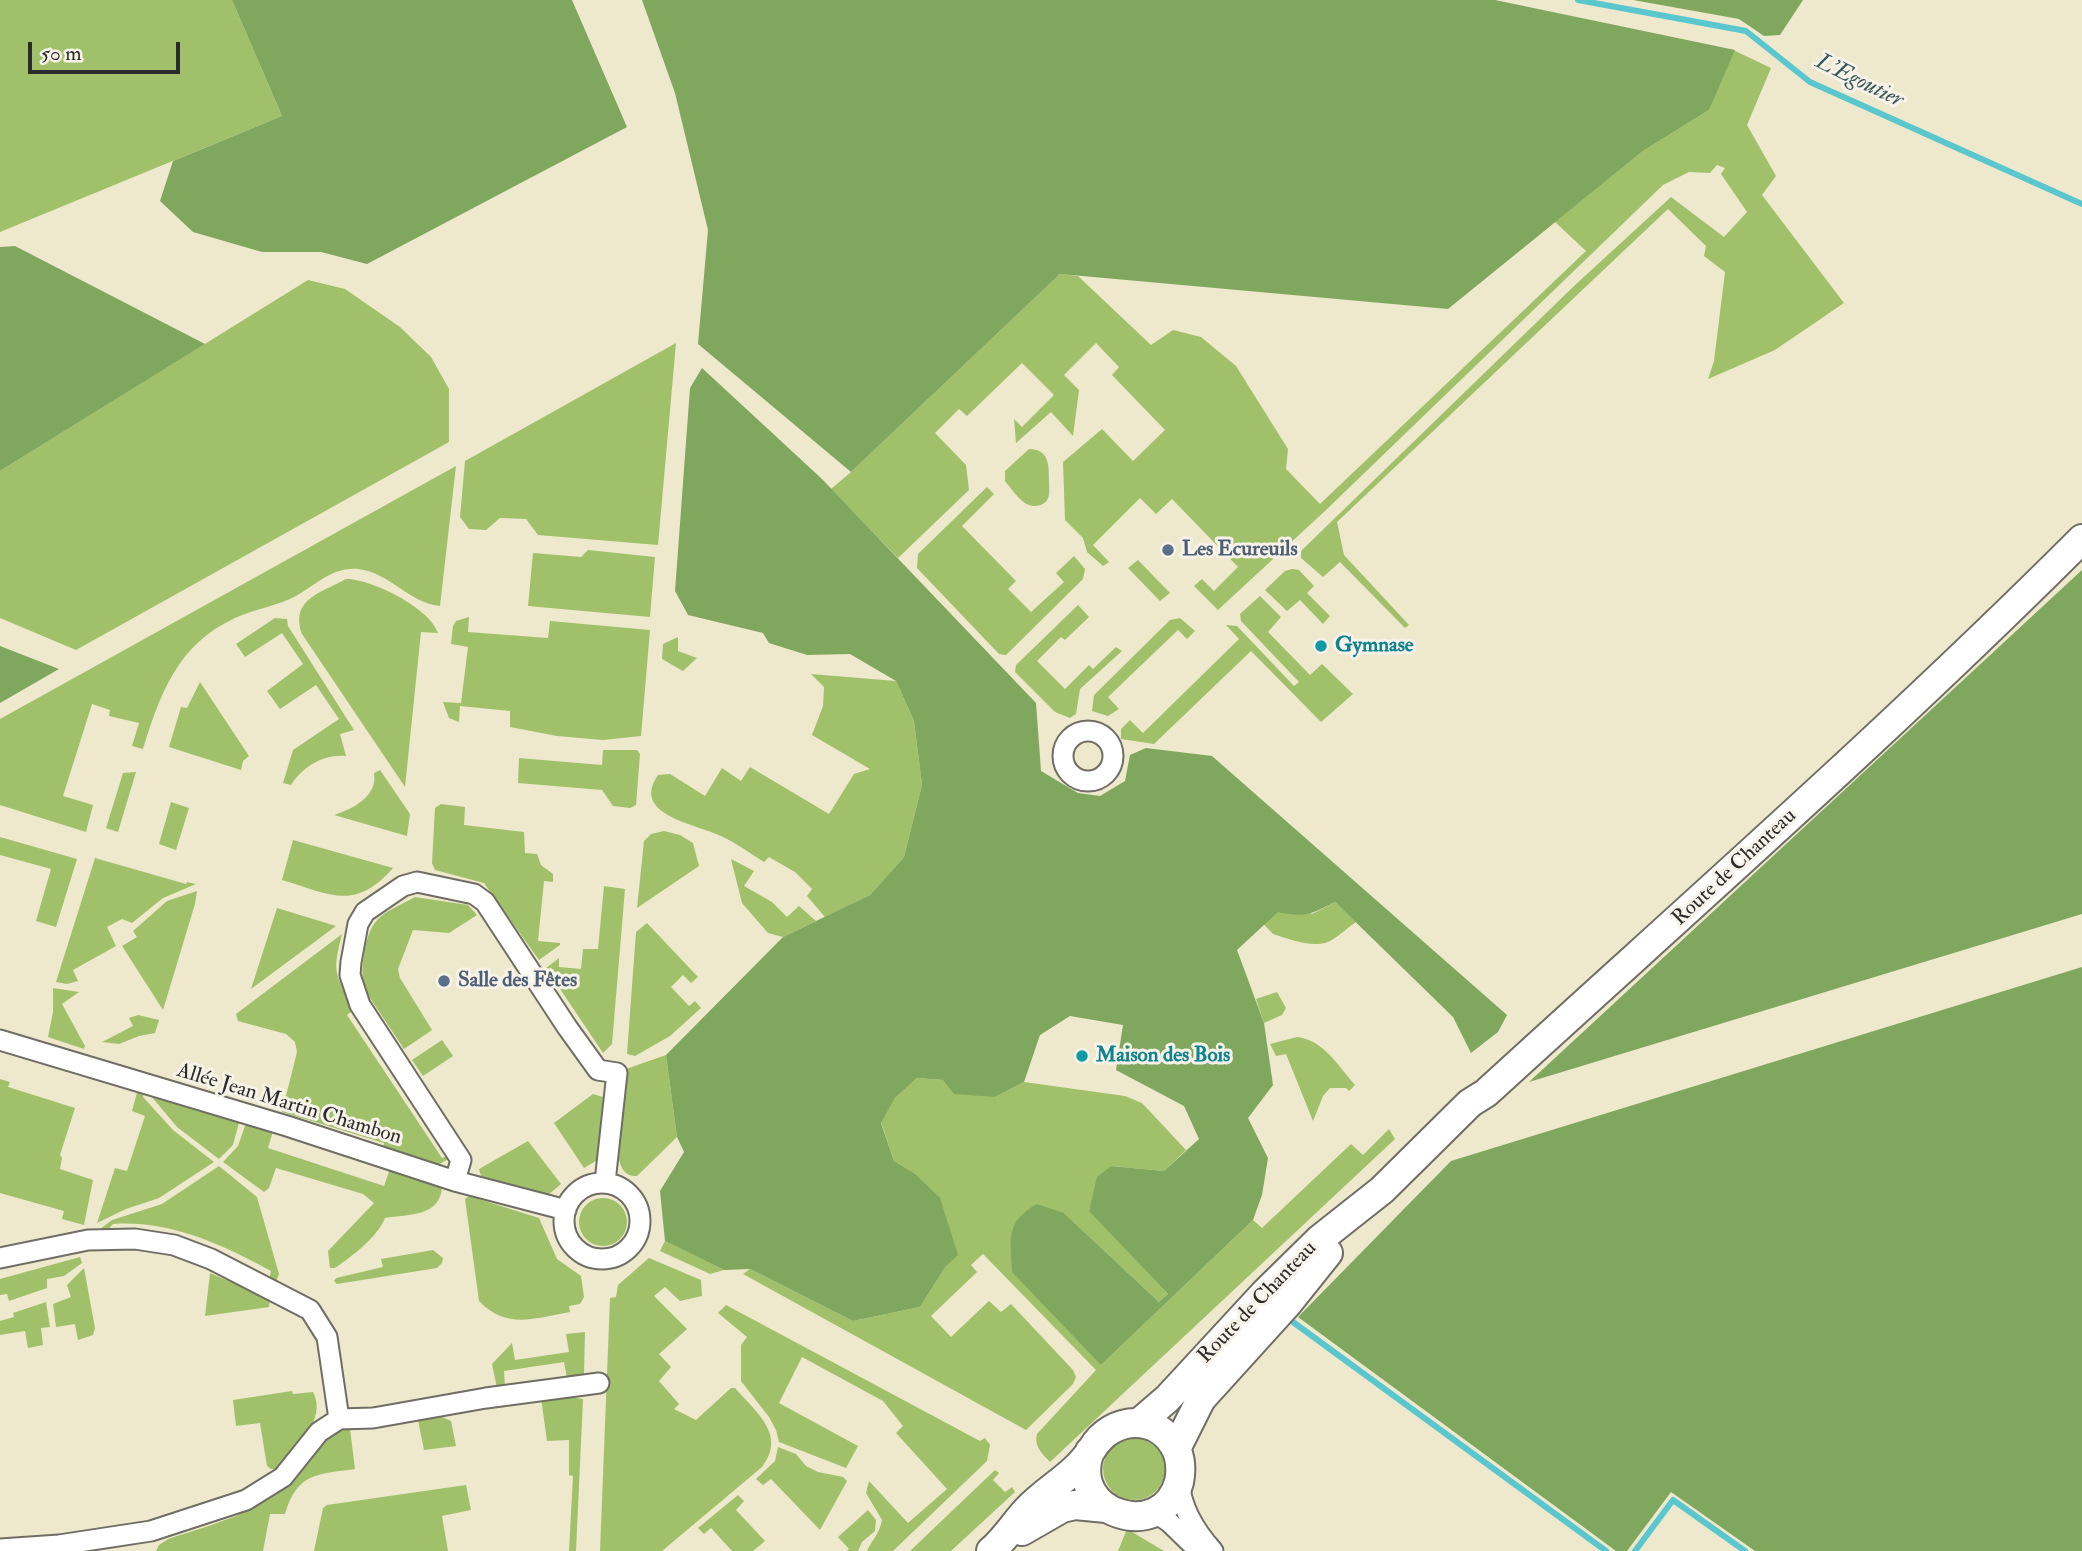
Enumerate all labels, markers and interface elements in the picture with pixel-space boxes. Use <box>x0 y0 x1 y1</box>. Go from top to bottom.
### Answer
scale bar <box>32 28 184 72</box>
text: 50 m <box>41 40 82 67</box>
water label: L'Egoutier <box>1811 49 1907 115</box>
place label: Les Ecureuils <box>1182 537 1298 563</box>
marker: Les Ecureuils <box>1160 542 1176 558</box>
place label: Gymnase <box>1335 633 1414 659</box>
marker: Gymnase <box>1313 638 1329 654</box>
street label: Route de Chanteau <box>1668 804 1802 932</box>
place label: Salle des Fêtes <box>458 968 577 994</box>
marker: Salle des Fêtes <box>436 973 452 989</box>
place label: Maison des Bois <box>1096 1043 1230 1069</box>
marker: Maison des Bois <box>1074 1048 1090 1064</box>
street label: Allée Jean Martin Chambon <box>174 1059 404 1151</box>
street label: Route de Chanteau <box>1193 1237 1323 1369</box>

